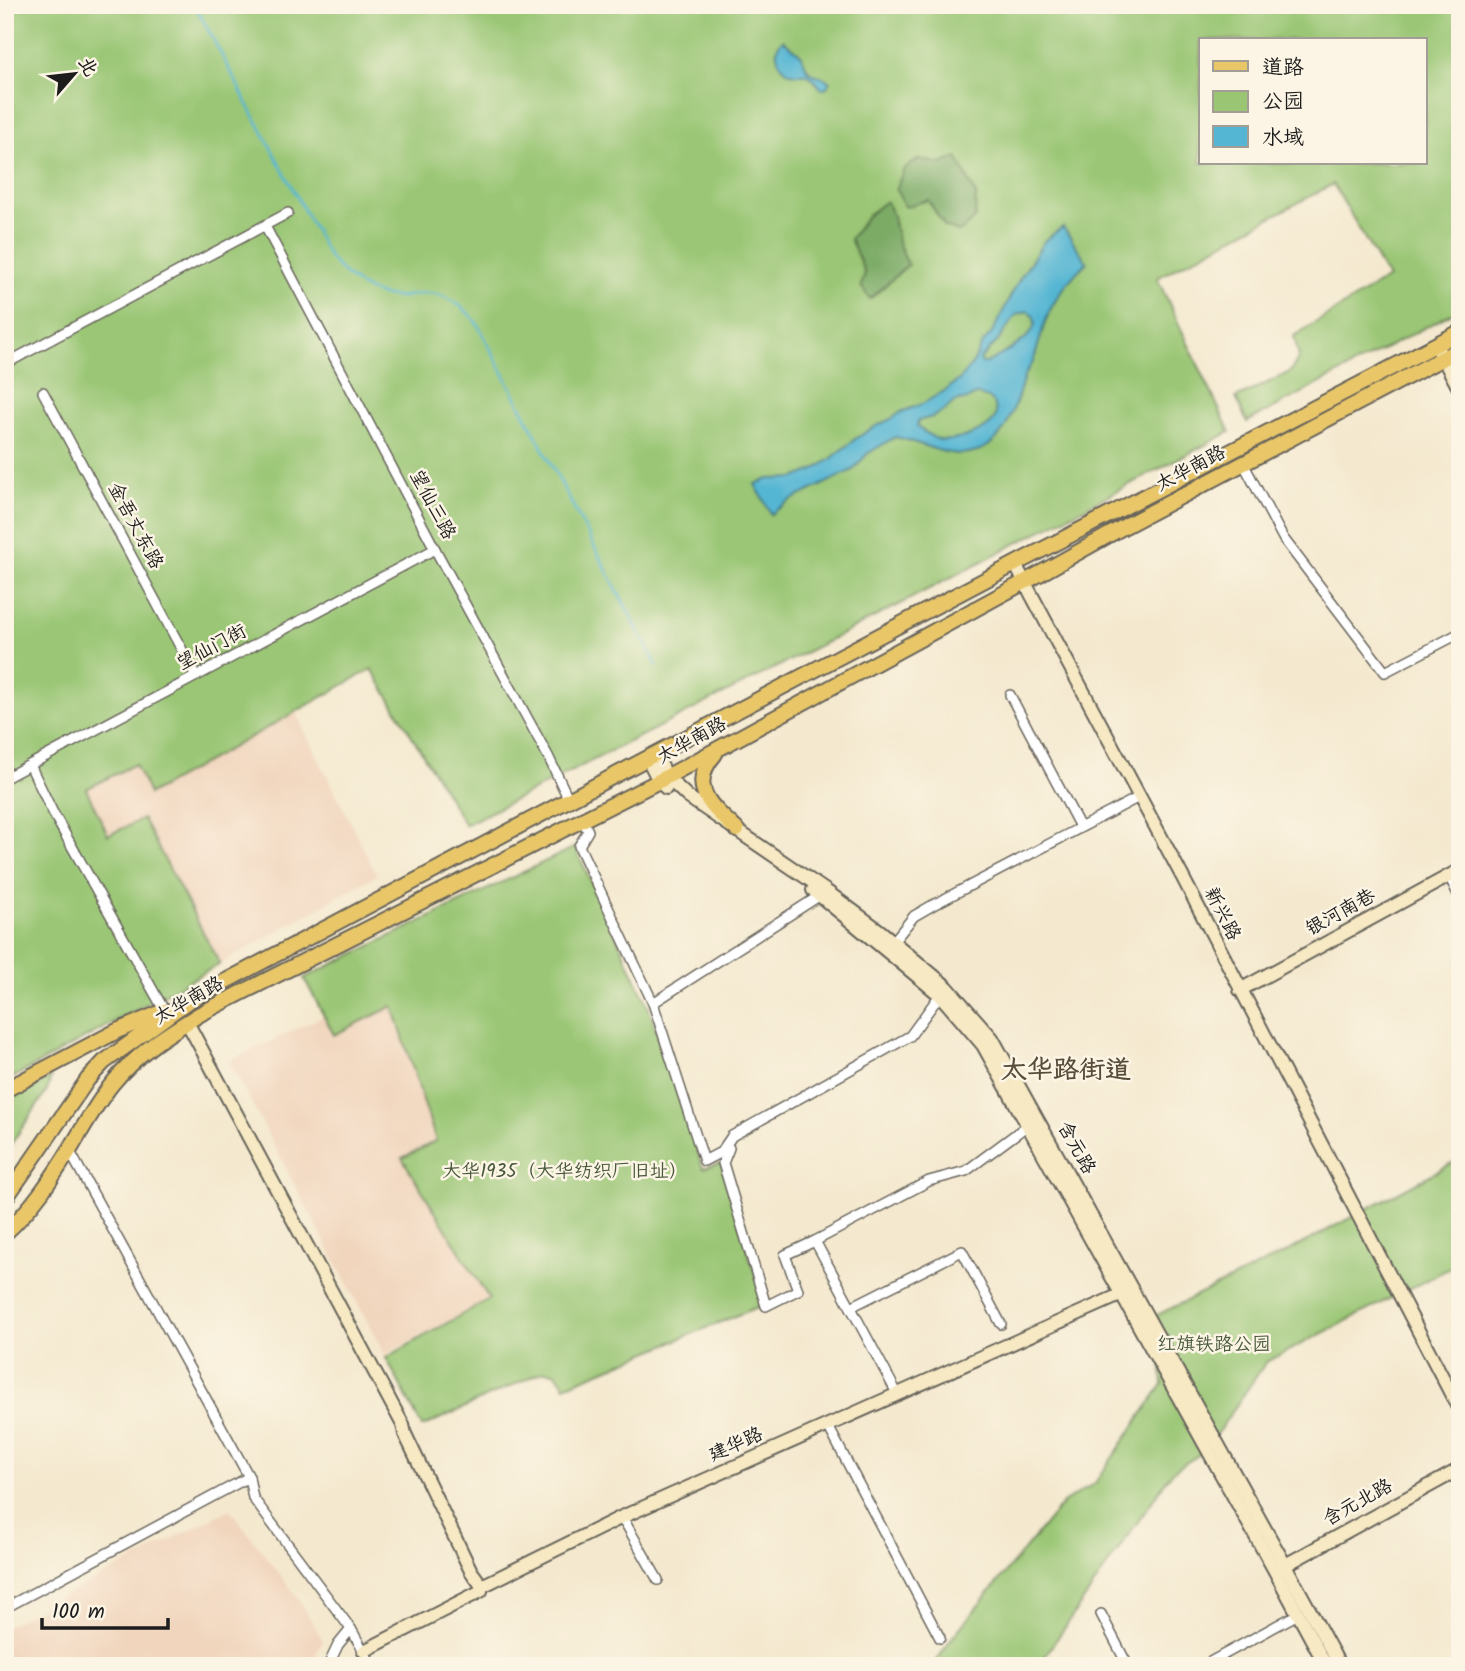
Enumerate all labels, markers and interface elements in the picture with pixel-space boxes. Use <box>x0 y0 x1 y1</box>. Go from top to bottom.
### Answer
north arrow <box>38 38 108 108</box>
legend <box>1199 38 1426 164</box>
text: 北 <box>70 52 105 82</box>
text: 道路 <box>1262 52 1304 85</box>
text: 公园 <box>1262 86 1304 119</box>
text: 水域 <box>1262 122 1304 155</box>
street label: 太华南路 <box>1150 438 1232 500</box>
street label: 望仙三路 <box>401 464 463 546</box>
street label: 金吾丈东路 <box>99 477 171 575</box>
street label: 望仙门街 <box>171 617 253 679</box>
street label: 太华南路 <box>651 709 733 773</box>
street label: 银河南巷 <box>1300 881 1382 945</box>
street label: 新兴路 <box>1196 882 1248 946</box>
street label: 太华南路 <box>149 969 229 1033</box>
district label: 太华路街道 <box>1001 1050 1131 1092</box>
street label: 含元路 <box>1049 1116 1103 1180</box>
park label: 大华1935（大华纺织厂旧址） <box>442 1157 688 1187</box>
park label: 红旗铁路公园 <box>1157 1330 1271 1360</box>
street label: 建华路 <box>704 1420 768 1470</box>
street label: 含元北路 <box>1317 1471 1399 1535</box>
scale bar <box>42 1587 168 1631</box>
text: 100 m <box>52 1596 105 1629</box>

